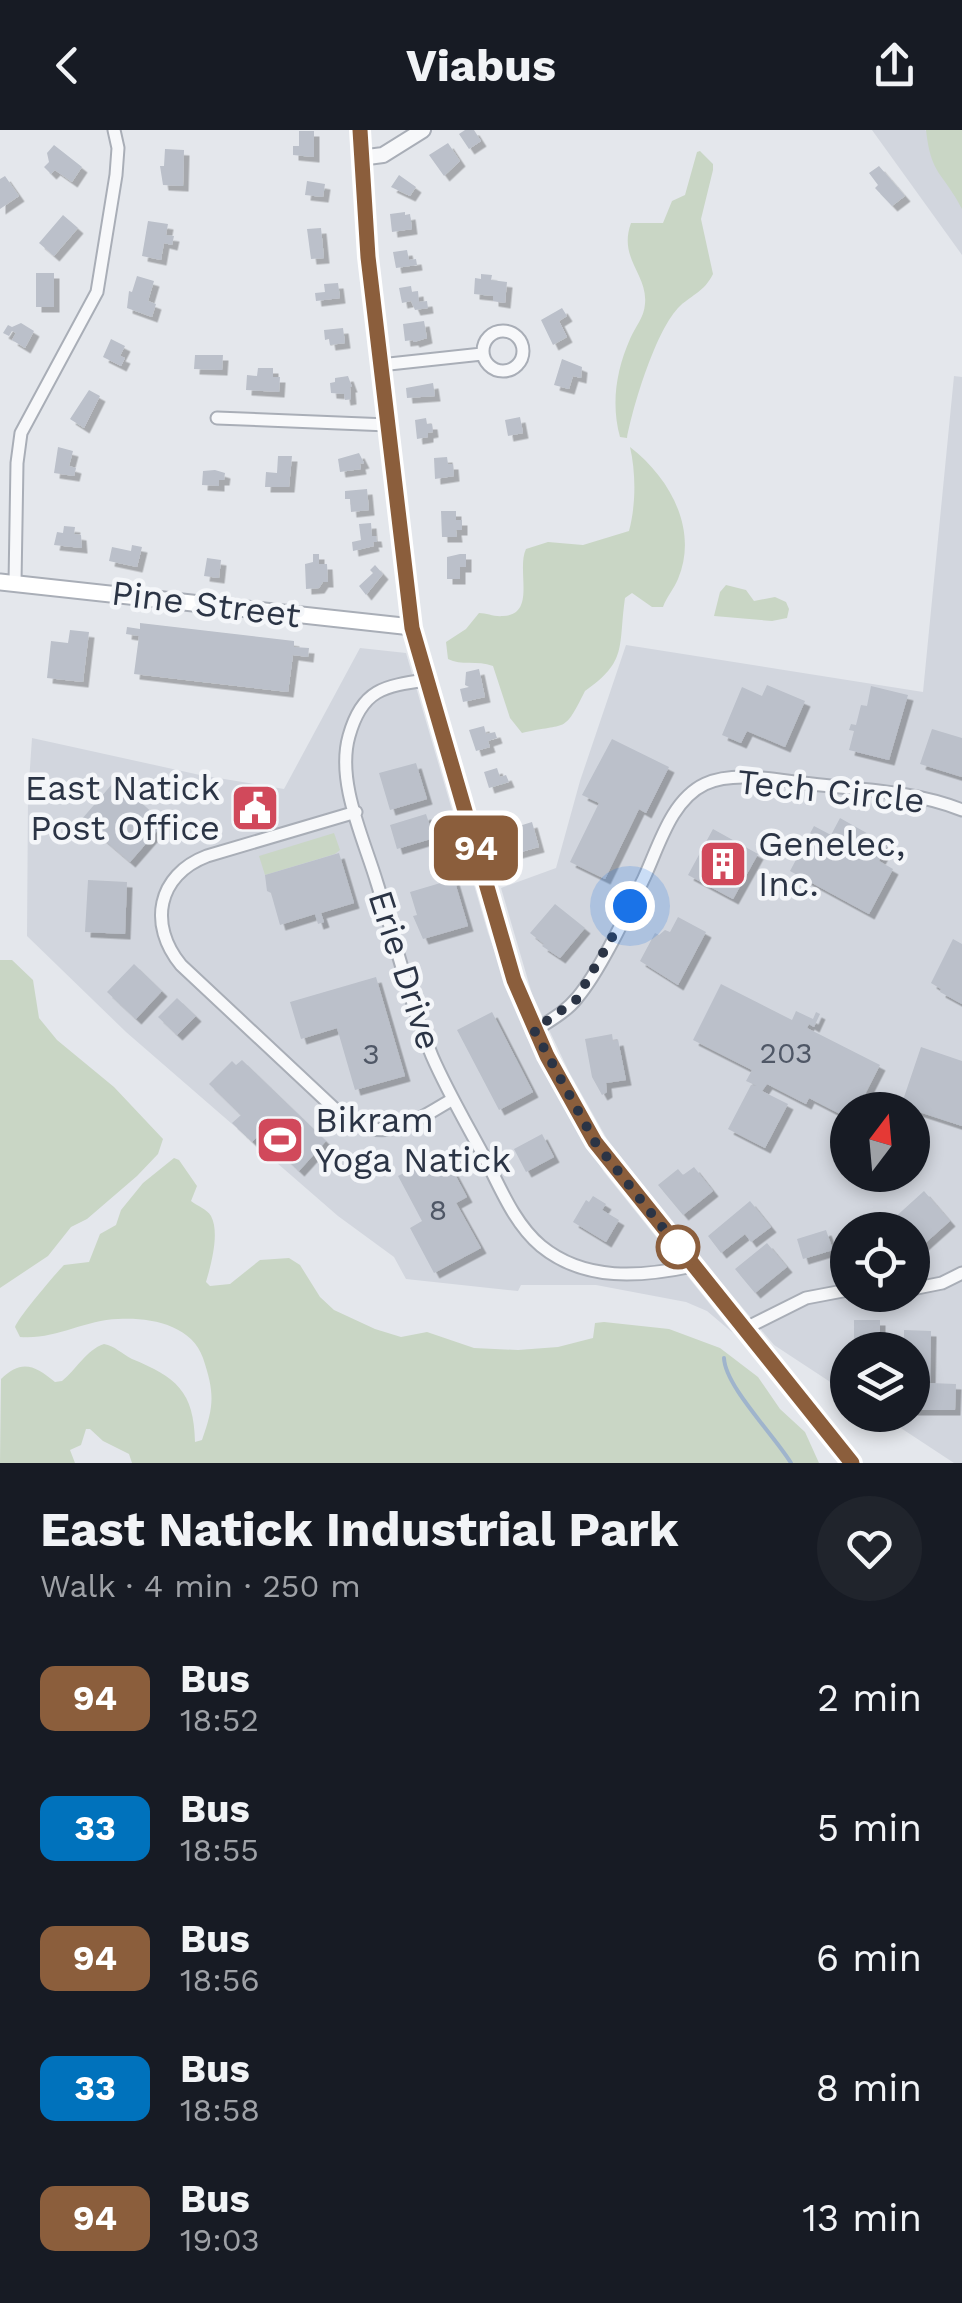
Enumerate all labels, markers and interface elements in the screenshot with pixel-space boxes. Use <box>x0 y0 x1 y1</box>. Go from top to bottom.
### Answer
icon: back <box>40 38 95 93</box>
icon: share <box>867 38 922 93</box>
text: Viabus <box>406 39 556 92</box>
street label: Pine Street <box>109 572 303 636</box>
street label: Tech Circle <box>735 760 927 822</box>
place label: East Natick Post Office <box>25 767 220 849</box>
public building icon: East Natick Post Office <box>229 782 281 834</box>
line badge: 94 <box>431 816 521 880</box>
place label: Genelec, Inc. <box>758 823 905 905</box>
text: 94 <box>454 827 498 869</box>
building icon: Genelec, Inc. <box>697 838 749 890</box>
your location <box>605 881 655 931</box>
street label: Erie Drive <box>360 885 450 1055</box>
house number: 203 <box>759 1035 813 1070</box>
house number: 3 <box>362 1036 380 1071</box>
north arrow <box>830 1092 930 1192</box>
map controls <box>830 1092 930 1432</box>
place label: Bikram Yoga Natick <box>315 1099 511 1181</box>
sports icon: Bikram Yoga Natick <box>254 1114 306 1166</box>
house number: 8 <box>429 1192 447 1227</box>
button: locate <box>830 1212 930 1312</box>
unlabelled marker <box>657 1226 699 1268</box>
button: layers <box>830 1332 930 1432</box>
button: heart <box>817 1496 922 1601</box>
text: East Natick Industrial Park <box>40 1501 679 1558</box>
text: Walk · 4 min · 250 m <box>40 1567 361 1605</box>
text: Bus <box>180 1657 250 1701</box>
text: 2 min <box>817 1676 922 1720</box>
text: 94 <box>73 1677 117 1719</box>
text: 18:52 <box>180 1701 259 1739</box>
text: Bus <box>180 1787 250 1831</box>
text: 5 min <box>817 1806 922 1850</box>
text: 33 <box>74 1807 116 1849</box>
text: 18:55 <box>180 1831 259 1869</box>
text: Bus <box>180 1917 250 1961</box>
text: 6 min <box>816 1936 922 1980</box>
text: 94 <box>73 1937 117 1979</box>
text: 18:56 <box>180 1961 260 1999</box>
text: Bus <box>180 2047 250 2091</box>
text: 8 min <box>816 2066 922 2110</box>
text: 33 <box>74 2067 116 2109</box>
text: 18:58 <box>180 2091 260 2129</box>
text: Bus <box>180 2177 250 2221</box>
text: 13 min <box>802 2196 922 2240</box>
text: 94 <box>73 2197 117 2239</box>
text: 19:03 <box>180 2221 260 2259</box>

